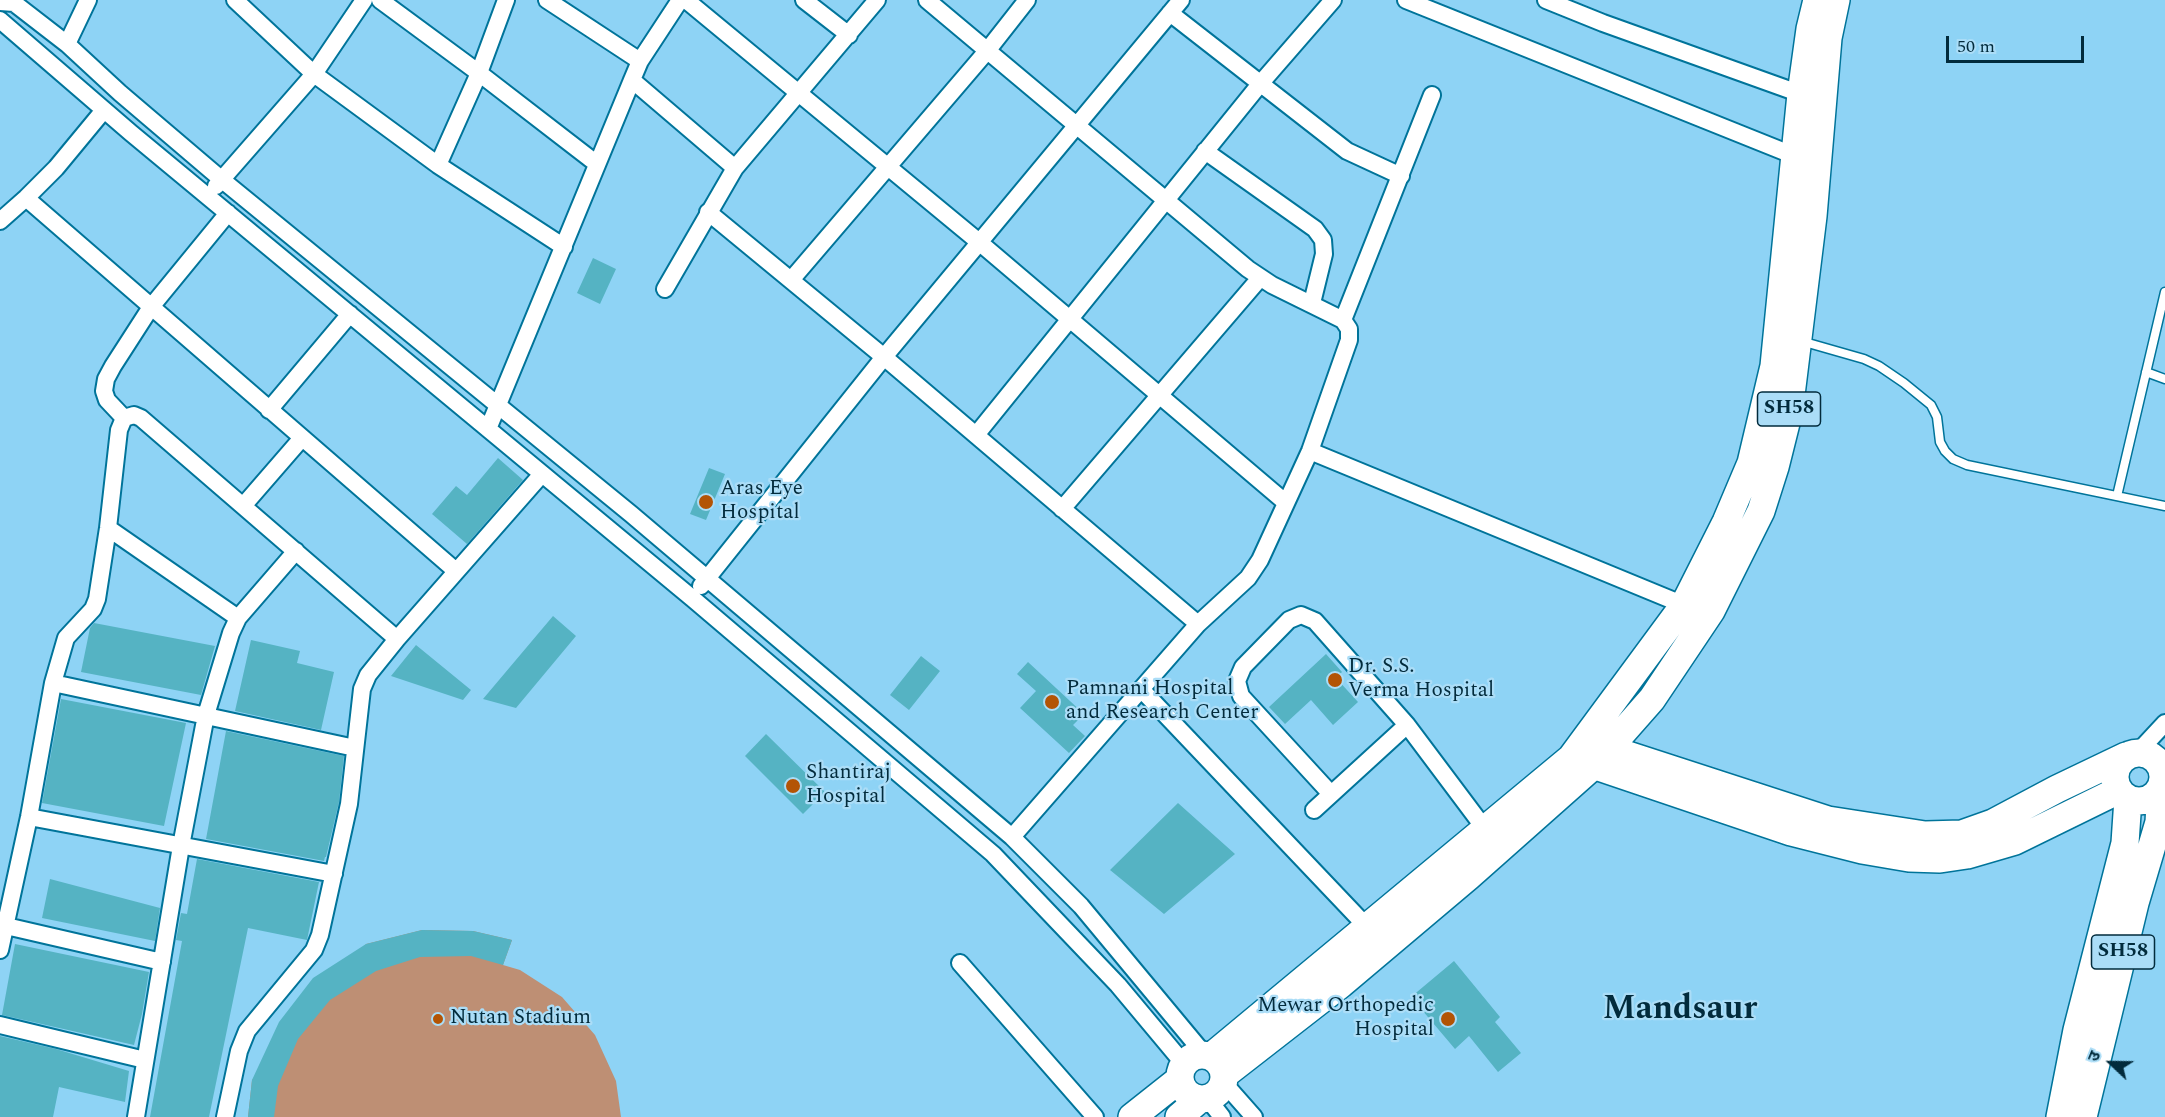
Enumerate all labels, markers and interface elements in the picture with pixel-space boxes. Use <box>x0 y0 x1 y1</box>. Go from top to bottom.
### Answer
scale bar <box>1949 24 2087 62</box>
text: 50 m <box>1957 33 1995 60</box>
road number: SH58 <box>1758 392 1820 426</box>
place label: Aras Eye Hospital <box>720 477 803 527</box>
marker: Aras Eye Hospital <box>697 493 715 511</box>
place label: Dr. S.S. Verma Hospital <box>1348 655 1494 705</box>
marker: Dr. S.S. Verma Hospital <box>1326 671 1344 689</box>
place label: Pamnani Hospital and Research Center <box>1066 677 1259 727</box>
marker: Pamnani Hospital and Research Center <box>1043 693 1061 711</box>
place label: Shantiraj Hospital <box>806 761 891 811</box>
marker: Shantiraj Hospital <box>784 777 802 795</box>
road number: SH58 <box>2092 935 2154 969</box>
district label: Mandsaur <box>1603 992 1757 1032</box>
place label: Mewar Orthopedic Hospital <box>1257 994 1434 1044</box>
place label: Nutan Stadium <box>450 1006 591 1032</box>
marker: Mewar Orthopedic Hospital <box>1439 1010 1457 1028</box>
marker: Nutan Stadium <box>431 1012 445 1026</box>
north arrow <box>2081 1033 2141 1093</box>
text: उ <box>2081 1047 2107 1065</box>

